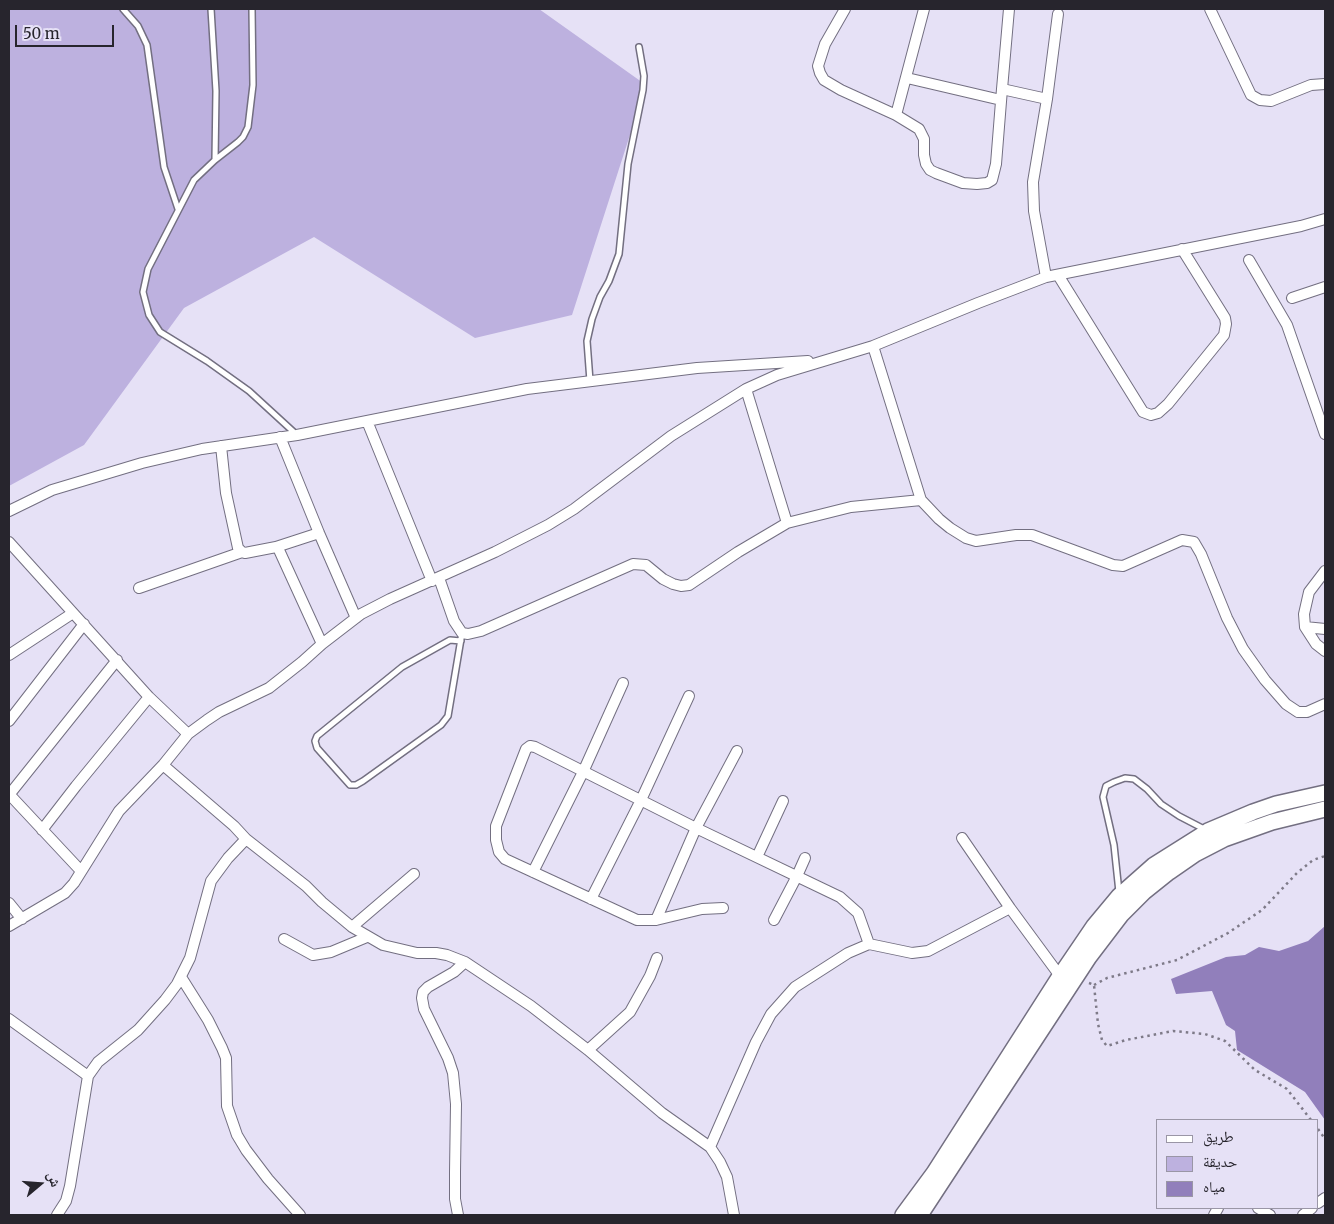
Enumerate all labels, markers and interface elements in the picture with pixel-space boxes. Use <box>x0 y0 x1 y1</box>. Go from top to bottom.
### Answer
scale bar <box>18 15 116 47</box>
text: 50 m <box>23 24 60 43</box>
legend <box>1156 1119 1319 1209</box>
text: طريق <box>1203 1127 1234 1146</box>
text: حديقة <box>1203 1152 1237 1171</box>
north arrow <box>15 1159 65 1209</box>
text: ش <box>43 1170 65 1189</box>
text: مياه <box>1203 1177 1225 1196</box>

